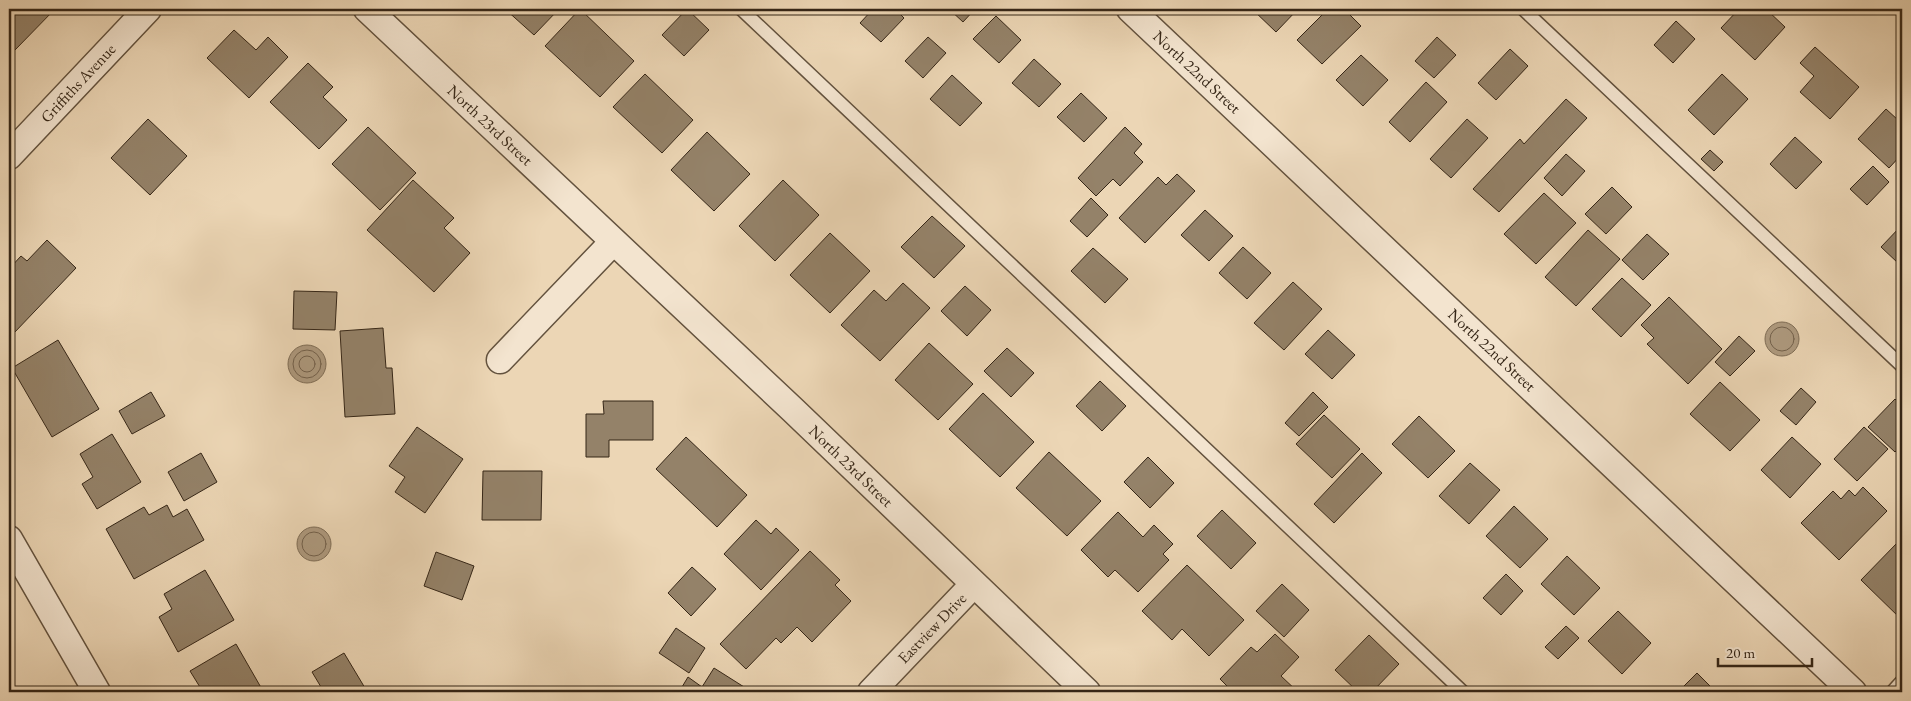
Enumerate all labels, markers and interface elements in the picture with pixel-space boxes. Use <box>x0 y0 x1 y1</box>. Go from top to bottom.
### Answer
street label: North 22nd Street <box>1149 26 1245 118</box>
street label: Griffiths Avenue <box>36 39 120 127</box>
street label: North 23rd Street <box>443 80 537 170</box>
street label: North 22nd Street <box>1444 304 1540 396</box>
street label: North 23rd Street <box>804 420 898 512</box>
street label: Eastview Drive <box>893 588 971 668</box>
scale bar <box>1718 636 1812 668</box>
text: 20 m <box>1726 643 1755 662</box>

